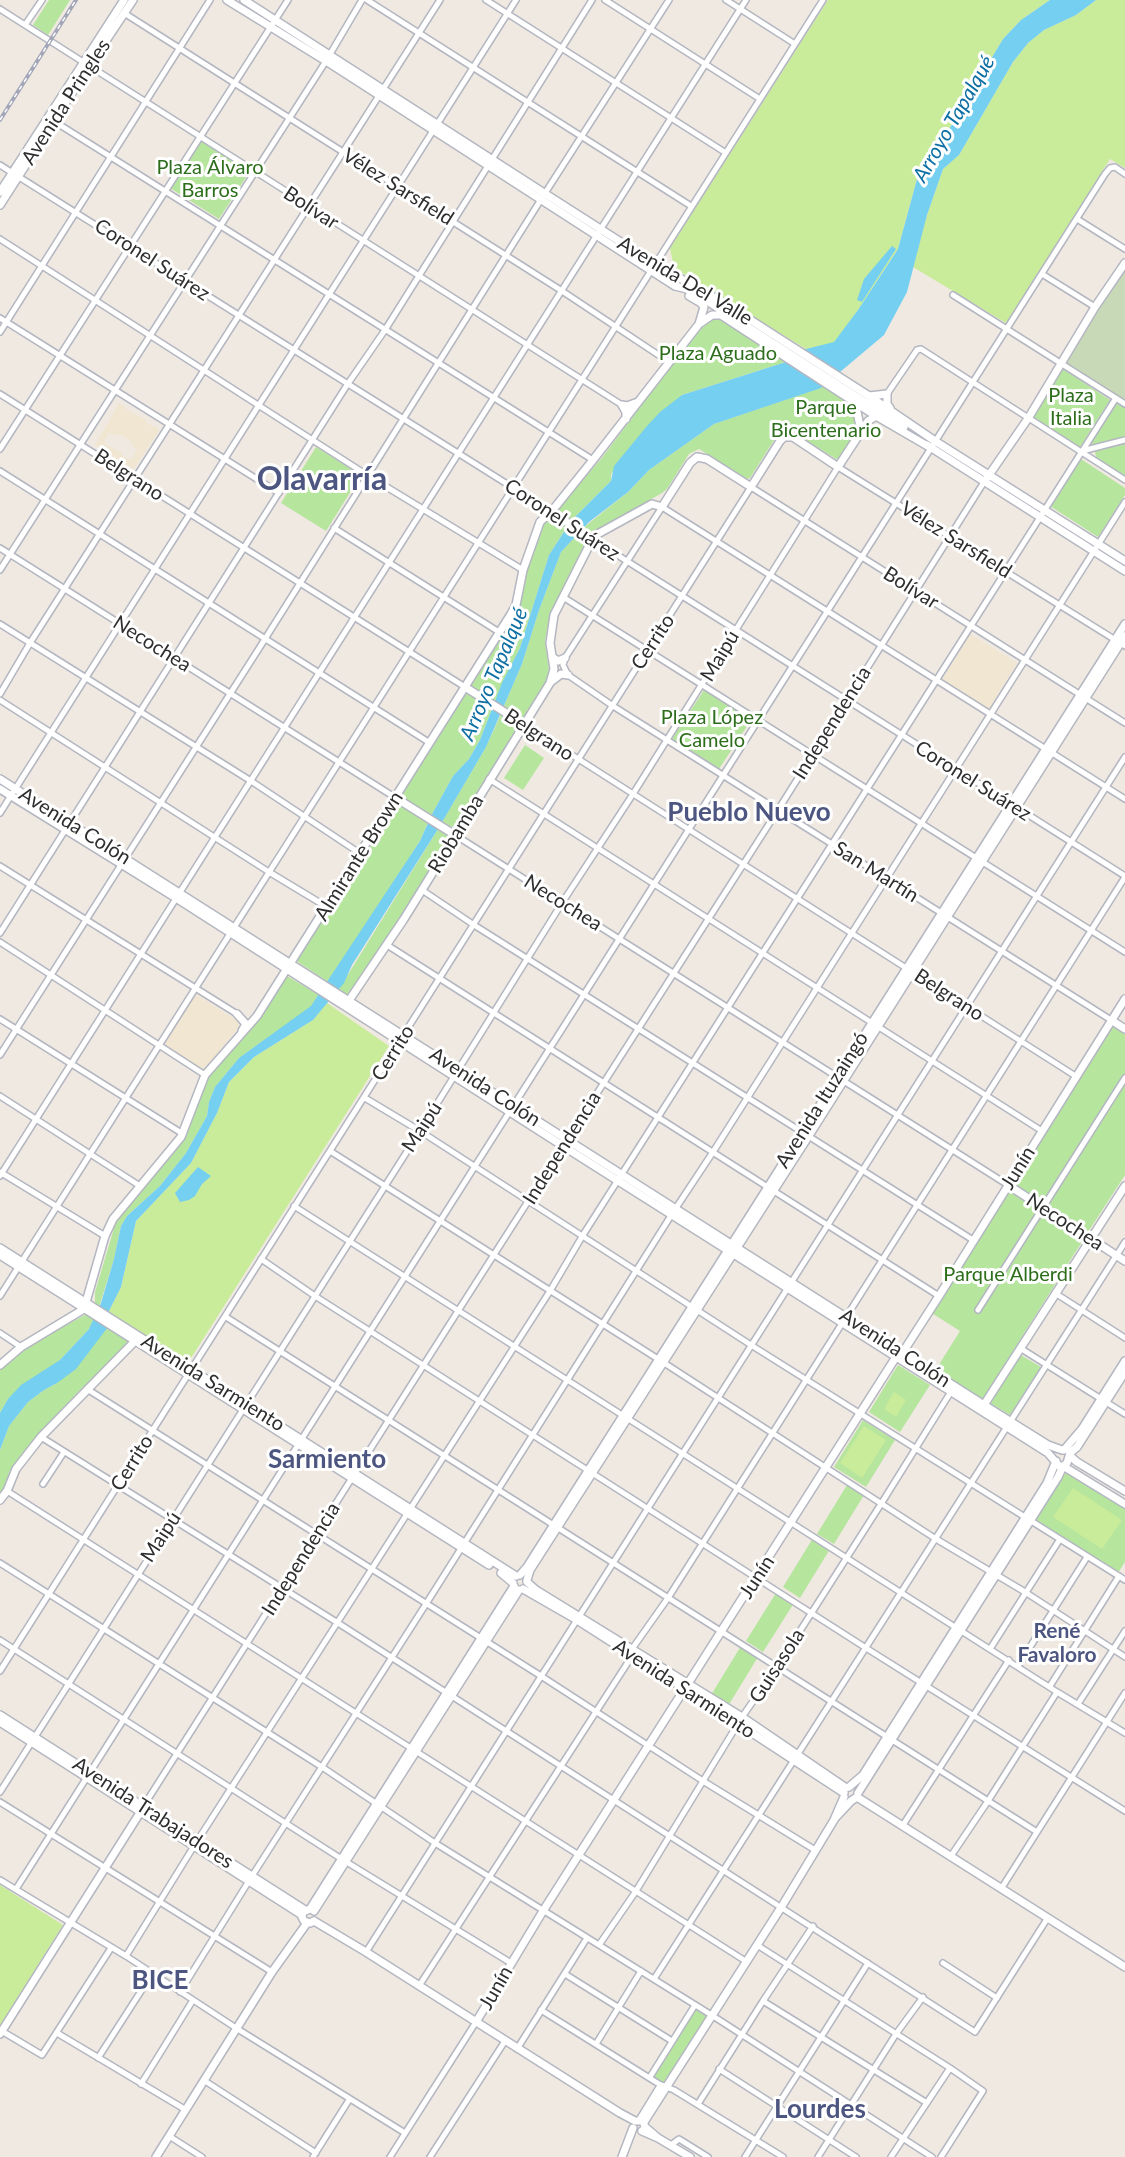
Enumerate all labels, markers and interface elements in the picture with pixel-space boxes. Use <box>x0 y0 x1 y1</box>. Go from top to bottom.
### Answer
street label: Avenida Pringles <box>16 35 116 169</box>
water label: Arroyo Tapalqué <box>908 51 1000 187</box>
street label: Vélez Sarsfield <box>338 143 458 231</box>
park label: Plaza Álvaro Barros <box>156 156 264 203</box>
street label: Bolívar <box>279 181 343 235</box>
street label: Coronel Suárez <box>90 214 214 306</box>
street label: Avenida Del Valle <box>613 231 757 331</box>
park label: Plaza Aguado <box>659 342 777 366</box>
park label: Plaza Italia <box>1048 384 1094 431</box>
park label: Parque Bicentenario <box>771 396 881 443</box>
street label: Belgrano <box>90 444 168 506</box>
district label: Olavarría <box>257 461 387 499</box>
street label: Coronel Suárez <box>500 474 624 566</box>
street label: Vélez Sarsfield <box>896 496 1016 584</box>
street label: Bolívar <box>879 562 943 614</box>
water label: Arroyo Tapalqué <box>455 604 533 744</box>
street label: Cerrito <box>626 610 680 674</box>
street label: Necochea <box>109 611 195 677</box>
street label: Maipú <box>695 626 745 686</box>
street label: Independencia <box>788 662 876 784</box>
street label: Belgrano <box>500 704 578 766</box>
park label: Plaza López Camelo <box>661 706 763 753</box>
street label: Coronel Suárez <box>910 736 1036 826</box>
street label: Avenida Colón <box>15 782 135 870</box>
street label: Almirante Brown <box>310 787 408 925</box>
street label: Riobamba <box>423 790 489 878</box>
district label: Pueblo Nuevo <box>667 797 831 829</box>
street label: San Martín <box>829 836 923 908</box>
street label: Necochea <box>520 870 606 936</box>
street label: Belgrano <box>910 964 988 1026</box>
street label: Cerrito <box>367 1021 419 1085</box>
street label: Avenida Ituzaingó <box>771 1028 873 1172</box>
street label: Avenida Colón <box>425 1042 545 1132</box>
street label: Independencia <box>518 1087 606 1209</box>
street label: Maipú <box>397 1097 447 1157</box>
street label: Junín <box>996 1142 1040 1194</box>
street label: Necochea <box>1022 1188 1108 1256</box>
park label: Parque Alberdi <box>943 1263 1073 1287</box>
street label: Avenida Colón <box>835 1303 955 1393</box>
street label: Avenida Sarmiento <box>137 1329 289 1437</box>
street label: Cerrito <box>106 1431 158 1495</box>
district label: Sarmiento <box>268 1444 386 1476</box>
street label: Independencia <box>257 1498 345 1620</box>
street label: Maipú <box>136 1507 186 1567</box>
street label: Junín <box>734 1551 780 1603</box>
district label: René Favaloro <box>1017 1618 1097 1668</box>
street label: Guisasola <box>744 1624 810 1708</box>
street label: Avenida Sarmiento <box>608 1634 760 1744</box>
street label: Avenida Trabajadores <box>68 1752 238 1874</box>
street label: Junín <box>474 1962 518 2014</box>
district label: BICE <box>132 1965 188 1997</box>
district label: Lourdes <box>774 2094 866 2126</box>

